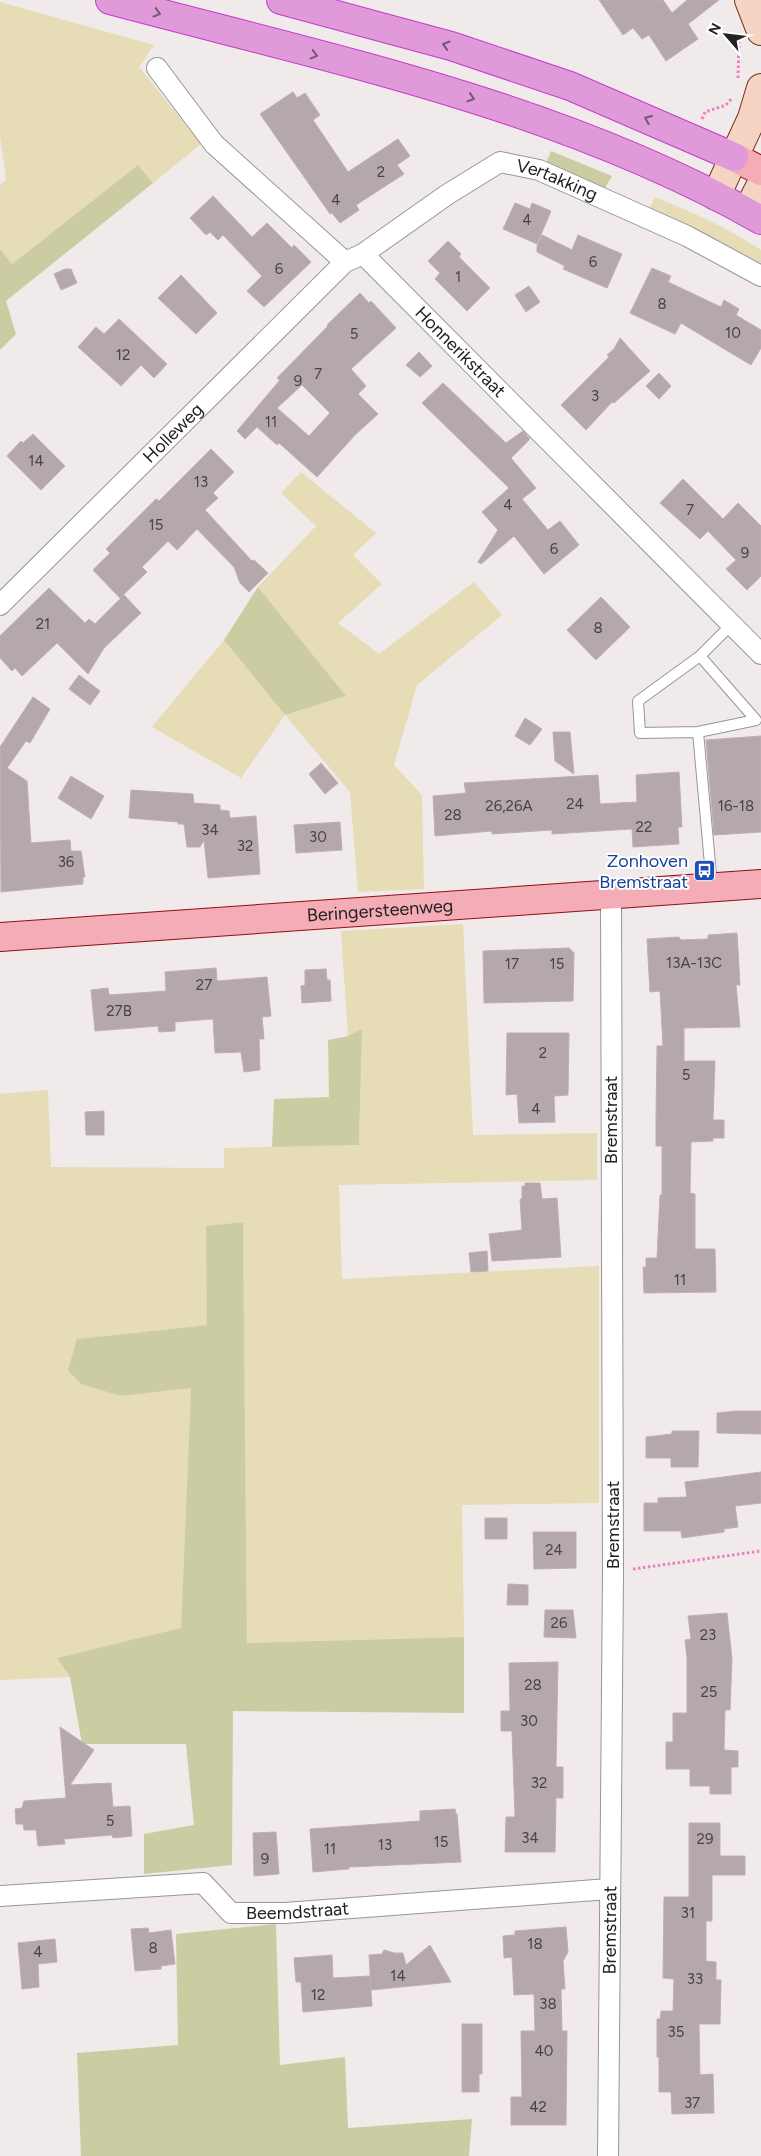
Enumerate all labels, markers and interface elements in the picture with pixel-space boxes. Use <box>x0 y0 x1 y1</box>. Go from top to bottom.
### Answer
one-way arrow <box>153 7 161 17</box>
north arrow <box>701 10 751 60</box>
text: N <box>705 20 725 38</box>
one-way arrow <box>443 40 451 50</box>
one-way arrow <box>310 49 318 59</box>
one-way arrow <box>466 93 474 103</box>
one-way arrow <box>644 114 653 125</box>
street label: Vertakking <box>514 155 601 206</box>
house number: 2 <box>377 163 385 181</box>
house number: 4 <box>331 191 341 209</box>
house number: 4 <box>522 211 532 229</box>
house number: 6 <box>589 253 598 271</box>
house number: 6 <box>275 260 284 278</box>
house number: 1 <box>455 268 461 286</box>
house number: 8 <box>657 295 667 313</box>
street label: Honnerikstraat <box>410 302 510 402</box>
house number: 10 <box>725 324 741 342</box>
house number: 5 <box>350 325 358 343</box>
house number: 12 <box>116 346 130 364</box>
house number: 7 <box>314 365 322 383</box>
house number: 9 <box>294 372 302 390</box>
house number: 3 <box>591 387 599 405</box>
street label: Holleweg <box>138 398 208 468</box>
house number: 11 <box>265 413 277 431</box>
house number: 14 <box>28 452 44 470</box>
house number: 13 <box>194 473 208 491</box>
house number: 4 <box>503 496 513 514</box>
house number: 7 <box>686 501 694 519</box>
house number: 15 <box>149 516 163 534</box>
house number: 6 <box>550 540 559 558</box>
house number: 9 <box>741 544 749 562</box>
house number: 21 <box>36 615 50 633</box>
house number: 8 <box>593 619 603 637</box>
house number: 24 <box>566 795 584 813</box>
house number: 26,26A <box>485 797 533 815</box>
house number: 16-18 <box>718 797 754 815</box>
house number: 28 <box>444 806 462 824</box>
house number: 22 <box>636 818 652 836</box>
house number: 34 <box>201 821 219 839</box>
house number: 30 <box>309 828 327 846</box>
house number: 32 <box>237 837 253 855</box>
place label: Zonhoven Bremstraat <box>599 850 688 893</box>
house number: 36 <box>58 853 75 871</box>
bus stop icon: Zonhoven Bremstraat <box>692 859 716 883</box>
street label: Beringersteenweg <box>306 894 454 927</box>
house number: 13A-13C <box>666 954 722 972</box>
house number: 17 <box>505 955 519 973</box>
house number: 15 <box>550 955 564 973</box>
house number: 27 <box>196 976 212 994</box>
house number: 27B <box>106 1002 132 1020</box>
house number: 2 <box>539 1044 547 1062</box>
house number: 5 <box>682 1066 690 1084</box>
street label: Bremstraat <box>600 1075 622 1164</box>
house number: 4 <box>531 1100 541 1118</box>
house number: 11 <box>674 1271 686 1289</box>
street label: Bremstraat <box>602 1480 624 1569</box>
house number: 24 <box>545 1541 563 1559</box>
house number: 26 <box>551 1614 568 1632</box>
house number: 23 <box>700 1626 716 1644</box>
house number: 28 <box>524 1676 542 1694</box>
house number: 25 <box>700 1683 718 1701</box>
house number: 30 <box>520 1712 538 1730</box>
house number: 32 <box>531 1774 547 1792</box>
house number: 5 <box>106 1812 114 1830</box>
house number: 34 <box>521 1829 539 1847</box>
house number: 29 <box>697 1830 713 1848</box>
house number: 15 <box>434 1833 448 1851</box>
house number: 13 <box>378 1836 392 1854</box>
house number: 11 <box>324 1840 336 1858</box>
house number: 9 <box>261 1850 269 1868</box>
street label: Bremstraat <box>599 1885 621 1974</box>
street label: Beemdstraat <box>246 1897 350 1924</box>
house number: 31 <box>681 1904 695 1922</box>
house number: 18 <box>527 1935 543 1953</box>
house number: 8 <box>148 1939 158 1957</box>
house number: 4 <box>33 1943 43 1961</box>
house number: 14 <box>390 1967 406 1985</box>
house number: 33 <box>687 1970 703 1988</box>
house number: 12 <box>311 1986 325 2004</box>
house number: 38 <box>539 1995 557 2013</box>
house number: 35 <box>668 2023 684 2041</box>
house number: 40 <box>535 2042 553 2060</box>
house number: 37 <box>684 2094 700 2112</box>
house number: 42 <box>529 2098 547 2116</box>

